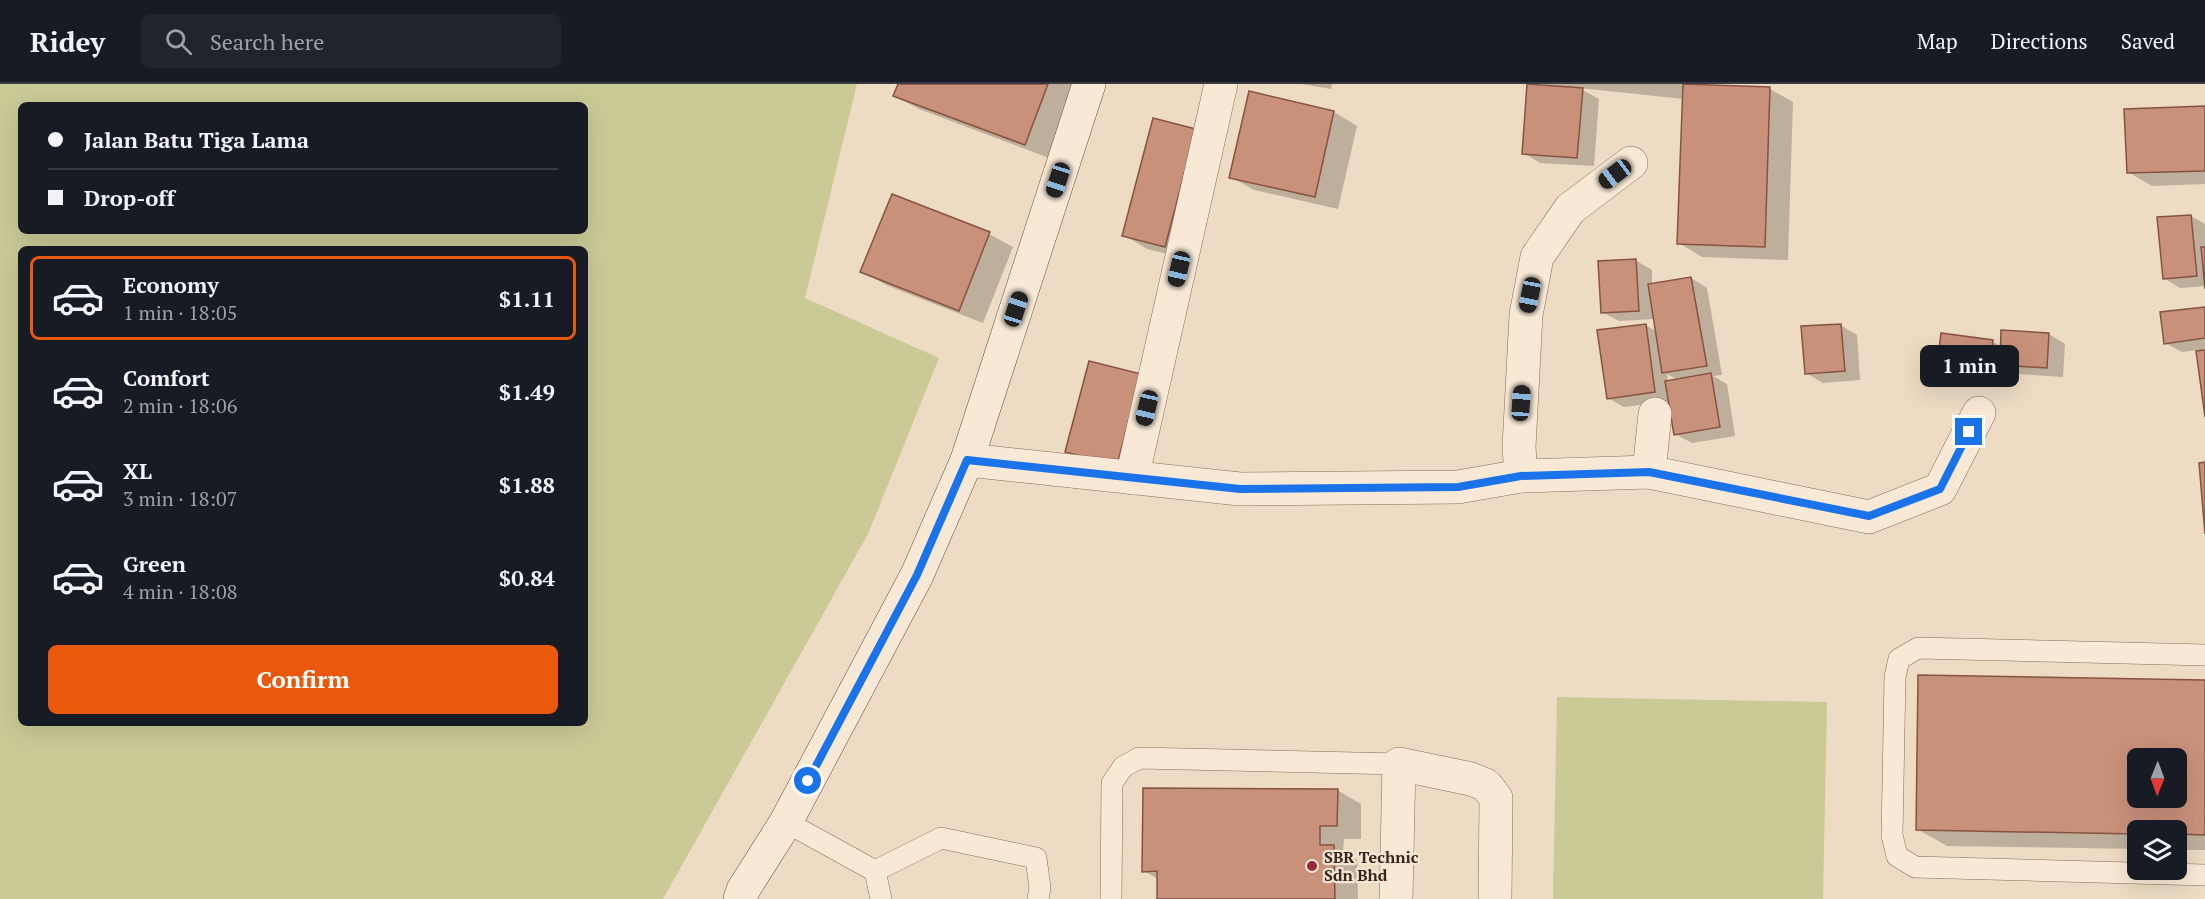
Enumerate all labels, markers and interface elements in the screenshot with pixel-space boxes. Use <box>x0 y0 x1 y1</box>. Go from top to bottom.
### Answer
search box <box>141 14 561 68</box>
text: Ridey <box>30 23 105 60</box>
icon: search <box>162 25 195 58</box>
text: Search here <box>210 27 324 56</box>
text: Map <box>1917 27 1958 55</box>
text: Directions <box>1991 27 2088 55</box>
text: Saved <box>2121 27 2175 55</box>
text: Jalan Batu Tiga Lama <box>84 125 309 154</box>
car <box>1595 156 1635 192</box>
car <box>1044 160 1072 200</box>
text: Drop-off <box>84 183 175 212</box>
car <box>1166 249 1192 289</box>
text: Economy <box>123 270 219 299</box>
icon: car <box>51 271 105 325</box>
car <box>1518 276 1542 314</box>
text: $1.11 <box>499 284 555 313</box>
car <box>1002 289 1030 329</box>
text: 1 min · 18:05 <box>123 299 237 326</box>
callout: 1 min <box>1920 345 2018 387</box>
text: 1 min <box>1942 352 1997 379</box>
text: Comfort <box>123 363 209 392</box>
icon: car <box>51 364 105 418</box>
text: $1.49 <box>499 377 555 406</box>
car <box>1511 384 1531 422</box>
car <box>1134 388 1160 428</box>
text: 2 min · 18:06 <box>123 392 237 419</box>
route end <box>1955 418 1982 445</box>
text: XL <box>123 456 152 485</box>
icon: car <box>51 457 105 511</box>
text: $1.88 <box>499 470 555 499</box>
text: 3 min · 18:07 <box>123 485 237 512</box>
text: Green <box>123 549 186 578</box>
icon: car <box>51 550 105 604</box>
text: $0.84 <box>499 563 555 592</box>
text: 4 min · 18:08 <box>123 578 237 605</box>
button: Confirm <box>48 645 558 714</box>
north arrow <box>2127 748 2187 808</box>
map controls <box>2127 748 2187 880</box>
route start <box>794 767 821 794</box>
button: layers <box>2127 820 2187 880</box>
place label: SBR Technic Sdn Bhd <box>1324 846 1419 886</box>
marker: SBR Technic Sdn Bhd <box>1305 859 1319 873</box>

